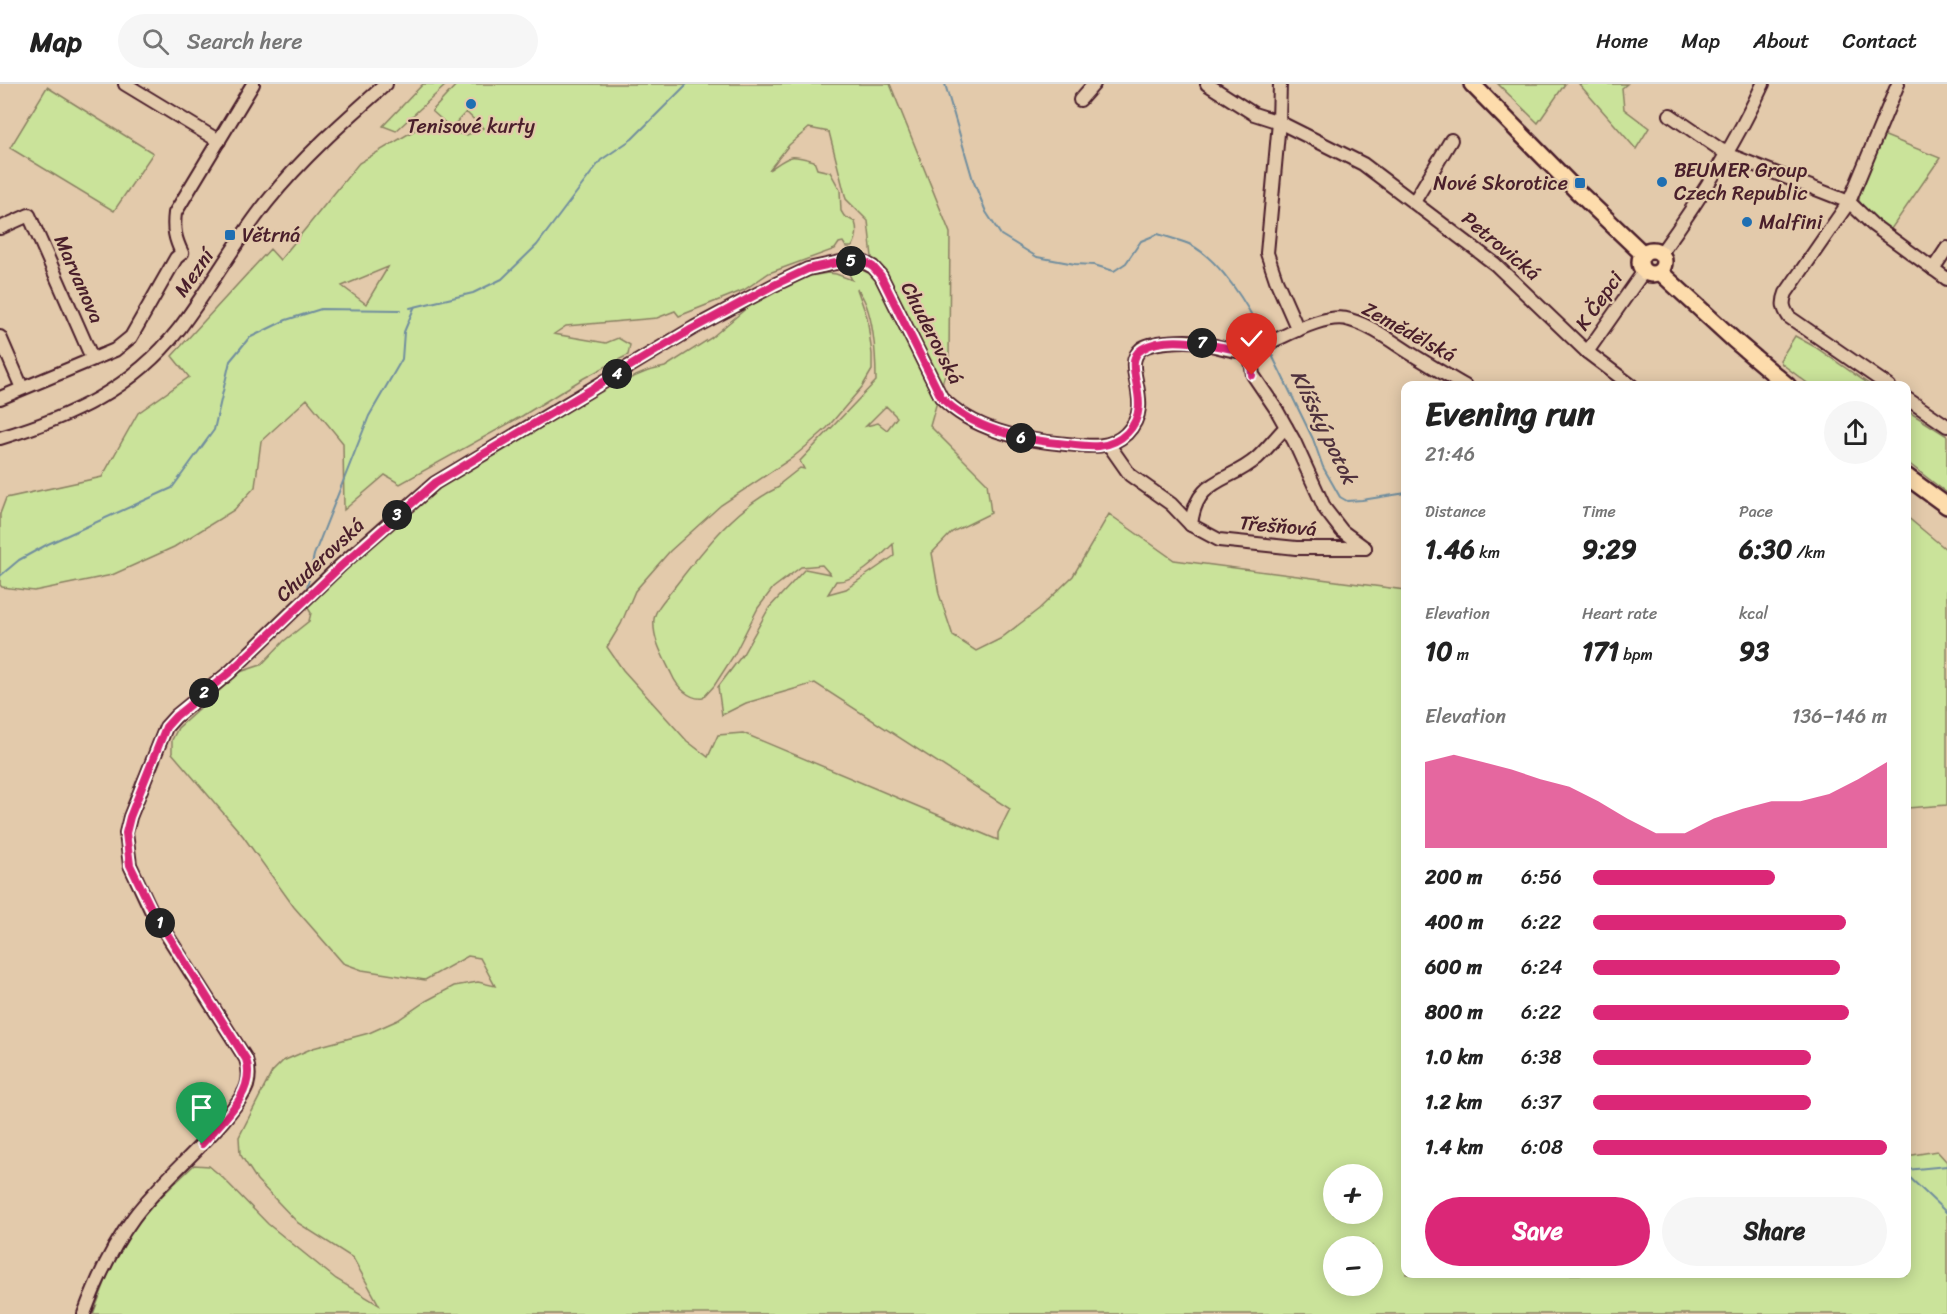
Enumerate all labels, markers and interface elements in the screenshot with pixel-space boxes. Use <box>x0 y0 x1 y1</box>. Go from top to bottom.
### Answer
search box <box>118 14 538 68</box>
text: Map <box>30 17 82 66</box>
text: Search here <box>187 22 303 61</box>
text: Home <box>1596 22 1648 60</box>
text: Map <box>1681 22 1720 60</box>
text: About <box>1753 22 1810 60</box>
text: Contact <box>1843 22 1917 60</box>
icon: search <box>139 25 172 58</box>
marker: Tenisové kurty <box>464 97 478 111</box>
place label: Tenisové kurty <box>407 109 535 144</box>
place label: BEUMER Group Czech Republic <box>1674 153 1808 211</box>
place label: Nové Skorotice <box>1433 166 1568 201</box>
marker: BEUMER Group Czech Republic <box>1655 175 1669 189</box>
marker: Nové Skorotice <box>1573 176 1587 190</box>
street label: Petrovická <box>1453 202 1549 290</box>
place label: Malfini <box>1759 205 1824 240</box>
marker: Malfini <box>1740 215 1754 229</box>
place label: Větrná <box>242 218 300 253</box>
marker: Větrná <box>223 228 237 242</box>
street label: Marvanova <box>44 229 114 329</box>
street label: Mezní <box>165 239 225 305</box>
pin: 5 <box>836 246 866 276</box>
text: 5 <box>846 246 856 275</box>
street label: K Čepci <box>1566 263 1633 338</box>
street label: Chuderovská <box>891 275 973 391</box>
street label: Zemědělská <box>1355 292 1463 372</box>
pin <box>1226 313 1277 375</box>
icon: check <box>1235 322 1268 355</box>
pin: 7 <box>1187 328 1217 358</box>
text: 7 <box>1197 328 1207 357</box>
pin: 4 <box>602 359 632 389</box>
text: 4 <box>612 359 622 388</box>
water label: Klíšský potok <box>1280 363 1369 493</box>
text: Evening run <box>1425 385 1595 443</box>
button: share <box>1824 401 1887 464</box>
pin: 6 <box>1006 423 1036 453</box>
text: 6 <box>1016 423 1026 452</box>
text: 21:46 <box>1425 437 1475 472</box>
text: Distance <box>1425 497 1486 526</box>
text: Time <box>1582 497 1616 526</box>
text: Pace <box>1739 497 1773 526</box>
pin: 3 <box>382 500 412 530</box>
text: 3 <box>393 500 401 529</box>
street label: Třešňová <box>1238 505 1318 547</box>
street label: Chuderovská <box>267 509 373 611</box>
text: 1.46 <box>1425 526 1475 572</box>
text: 9:29 <box>1582 526 1637 572</box>
text: 6:30 <box>1739 526 1792 572</box>
text: km <box>1475 538 1500 567</box>
text: /km <box>1792 538 1825 567</box>
text: Elevation <box>1425 599 1490 628</box>
text: Heart rate <box>1582 599 1657 628</box>
text: kcal <box>1739 599 1768 628</box>
text: 10 <box>1425 628 1453 674</box>
text: 171 <box>1582 628 1619 674</box>
text: 93 <box>1739 628 1769 674</box>
text: m <box>1453 640 1469 669</box>
text: bpm <box>1619 640 1653 669</box>
pin: 2 <box>189 678 219 708</box>
text: 2 <box>199 678 209 707</box>
text: Elevation <box>1425 699 1506 734</box>
text: 136–146 m <box>1792 699 1887 734</box>
text: 200 m <box>1425 860 1482 895</box>
text: 6:56 <box>1521 860 1562 895</box>
text: 400 m <box>1425 905 1483 940</box>
text: 6:22 <box>1521 905 1561 940</box>
pin: 1 <box>145 908 175 938</box>
text: 1 <box>157 908 163 937</box>
text: 600 m <box>1425 950 1482 985</box>
text: 6:24 <box>1521 950 1562 985</box>
text: 800 m <box>1425 995 1483 1030</box>
text: 6:22 <box>1521 995 1561 1030</box>
text: 1.0 km <box>1425 1040 1483 1075</box>
text: 6:38 <box>1521 1040 1561 1075</box>
pin <box>176 1082 227 1144</box>
text: 1.2 km <box>1425 1085 1482 1120</box>
text: 6:37 <box>1521 1085 1561 1120</box>
icon: arrive <box>185 1091 218 1124</box>
text: 1.4 km <box>1425 1130 1483 1165</box>
text: 6:08 <box>1521 1130 1563 1165</box>
map controls <box>1323 1164 1383 1296</box>
button: + <box>1323 1164 1383 1224</box>
button: Save <box>1425 1197 1650 1266</box>
button: Share <box>1662 1197 1887 1266</box>
button: − <box>1323 1236 1383 1296</box>

